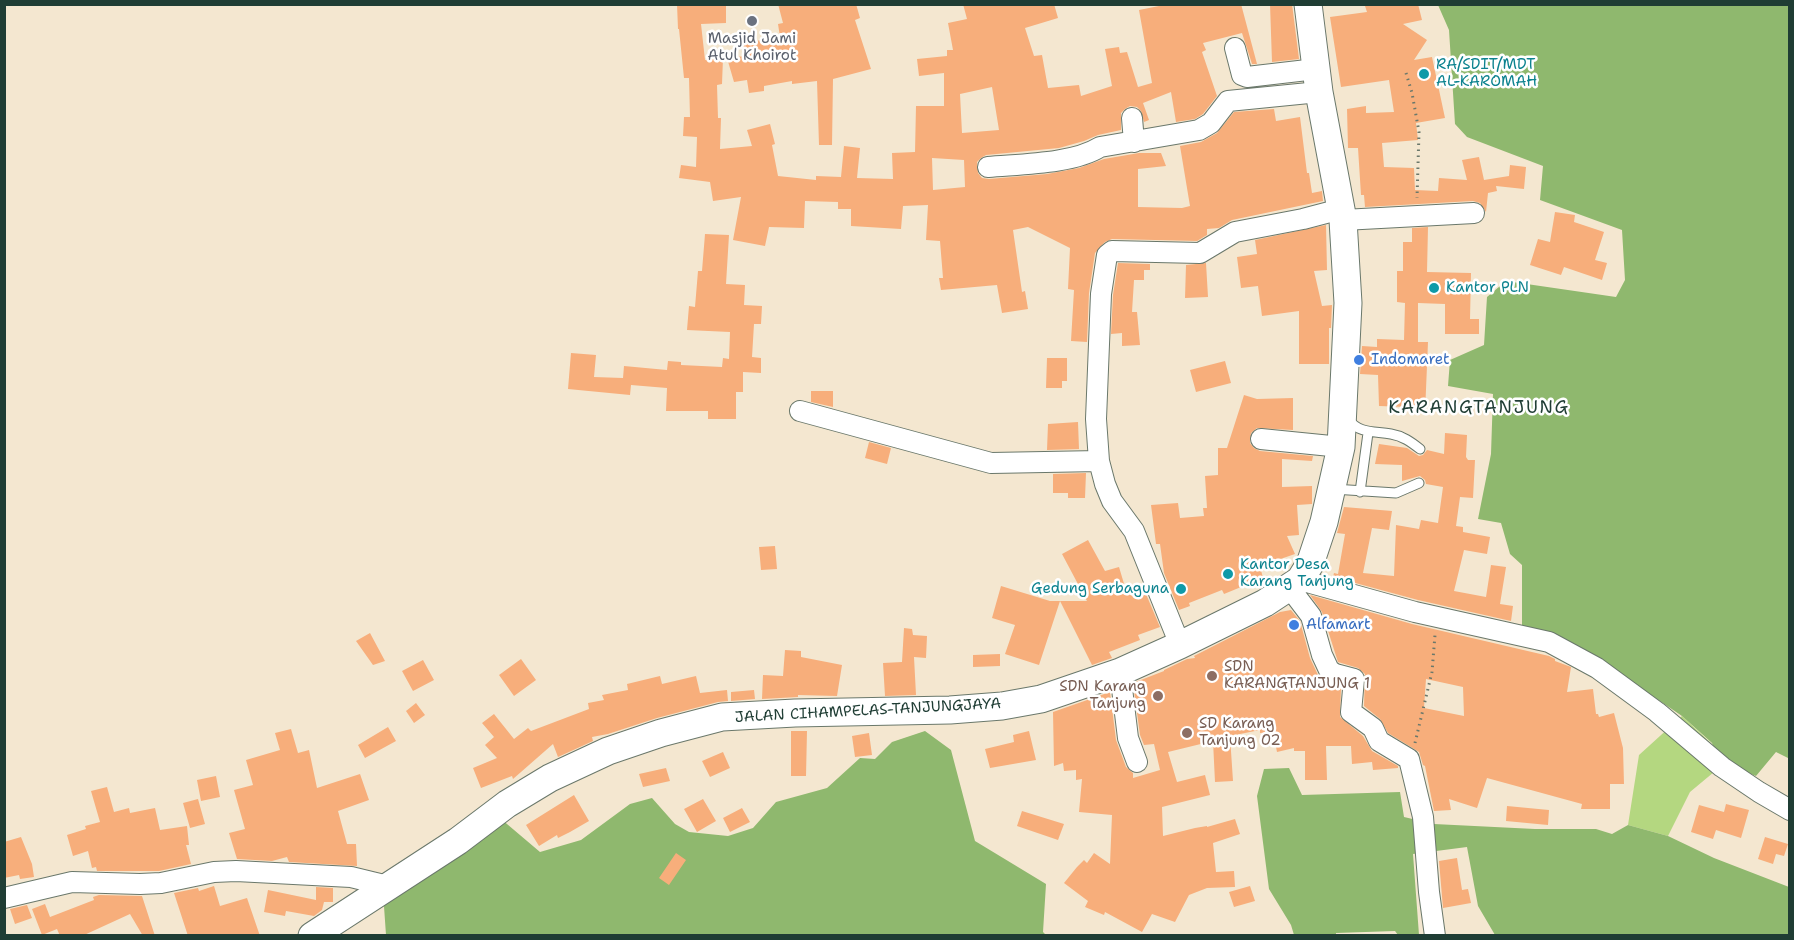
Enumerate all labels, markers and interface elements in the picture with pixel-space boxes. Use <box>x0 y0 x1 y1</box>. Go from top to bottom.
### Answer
marker: Masjid Jami Atul Khoirot <box>745 14 759 28</box>
place label: Masjid Jami Atul Khoirot <box>708 30 796 65</box>
place label: RA/SDIT/MDT AL-KAROMAH <box>1436 56 1537 91</box>
marker: RA/SDIT/MDT AL-KAROMAH <box>1417 67 1431 81</box>
place label: Kantor PLN <box>1446 279 1529 297</box>
marker: Kantor PLN <box>1427 281 1441 295</box>
place label: Indomaret <box>1371 351 1450 369</box>
marker: Indomaret <box>1352 353 1366 367</box>
district label: KARANGTANJUNG <box>1388 397 1570 419</box>
place label: Kantor Desa Karang Tanjung <box>1240 556 1354 591</box>
marker: Kantor Desa Karang Tanjung <box>1221 567 1235 581</box>
place label: Gedung Serbaguna <box>1031 580 1169 598</box>
marker: Gedung Serbaguna <box>1174 582 1188 596</box>
place label: Alfamart <box>1306 616 1370 634</box>
marker: Alfamart <box>1287 618 1301 632</box>
place label: SDN KARANGTANJUNG 1 <box>1224 658 1370 693</box>
marker: SDN KARANGTANJUNG 1 <box>1205 669 1219 683</box>
place label: SDN Karang Tanjung <box>1059 678 1146 713</box>
marker: SDN Karang Tanjung <box>1151 689 1165 703</box>
street label: JALAN CIHAMPELAS-TANJUNGJAYA <box>734 695 1002 727</box>
place label: SD Karang Tanjung 02 <box>1199 715 1281 750</box>
marker: SD Karang Tanjung 02 <box>1180 726 1194 740</box>

